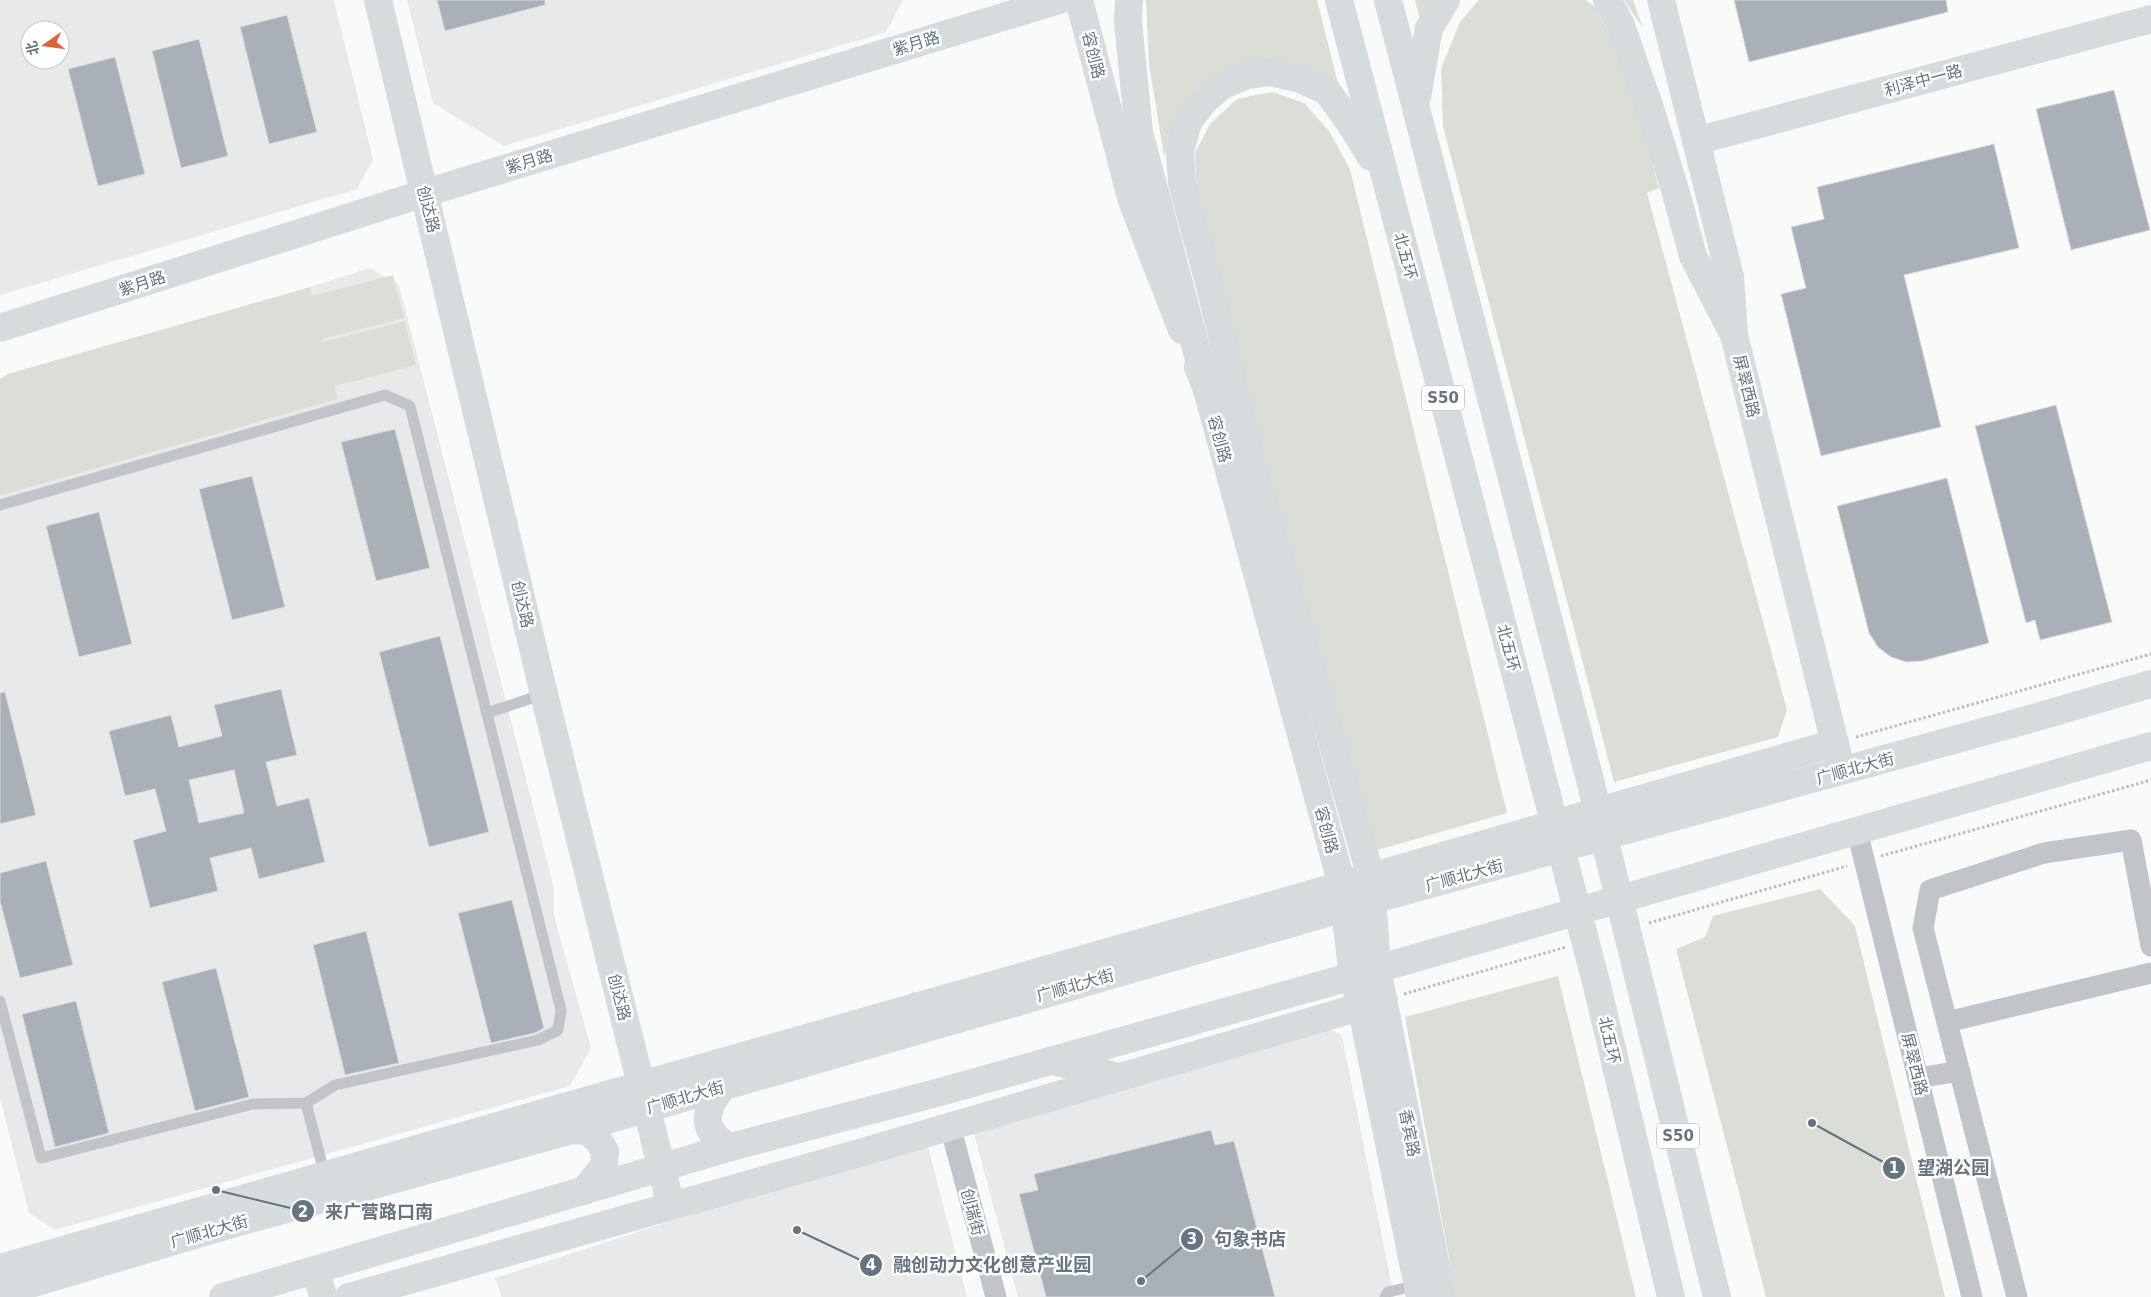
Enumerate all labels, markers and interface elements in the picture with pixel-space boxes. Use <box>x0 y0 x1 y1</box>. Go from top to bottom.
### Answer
north arrow <box>20 20 70 70</box>
street label: 紫月路 <box>890 27 942 60</box>
street label: 容创路 <box>1078 30 1109 81</box>
text: 北 <box>23 39 42 57</box>
street label: 利泽中一路 <box>1882 61 1964 100</box>
street label: 紫月路 <box>503 145 555 178</box>
street label: 创达路 <box>413 184 444 235</box>
street label: 北五环 <box>1390 230 1421 282</box>
street label: 紫月路 <box>116 267 168 300</box>
street label: 屏翠西路 <box>1730 353 1763 419</box>
road number: S50 <box>1422 386 1464 410</box>
street label: 容创路 <box>1204 413 1235 465</box>
street label: 创达路 <box>508 579 537 630</box>
street label: 北五环 <box>1493 622 1524 674</box>
street label: 广顺北大街 <box>1814 749 1896 788</box>
street label: 容创路 <box>1311 804 1342 856</box>
street label: 广顺北大街 <box>1423 856 1505 895</box>
street label: 广顺北大街 <box>1034 965 1116 1006</box>
street label: 创达路 <box>604 972 635 1023</box>
street label: 北五环 <box>1595 1015 1624 1066</box>
street label: 屏翠西路 <box>1898 1031 1931 1097</box>
street label: 广顺北大街 <box>644 1077 726 1118</box>
street label: 香宾路 <box>1396 1108 1423 1158</box>
road number: S50 <box>1657 1124 1699 1148</box>
callout: 望湖公园 <box>1882 1151 1999 1184</box>
text: 望湖公园 <box>1917 1157 1989 1178</box>
text: 1 <box>1889 1159 1899 1177</box>
street label: 创瑞街 <box>957 1186 988 1238</box>
callout: 来广营路口南 <box>290 1195 443 1228</box>
text: 来广营路口南 <box>325 1201 433 1222</box>
text: 2 <box>298 1203 308 1221</box>
street label: 广顺北大街 <box>168 1211 250 1252</box>
callout: 句象书店 <box>1179 1222 1296 1255</box>
text: 句象书店 <box>1214 1228 1286 1249</box>
text: 3 <box>1187 1230 1197 1248</box>
callout: 融创动力文化创意产业园 <box>858 1249 1101 1282</box>
text: 融创动力文化创意产业园 <box>893 1254 1091 1275</box>
text: 4 <box>866 1256 876 1274</box>

